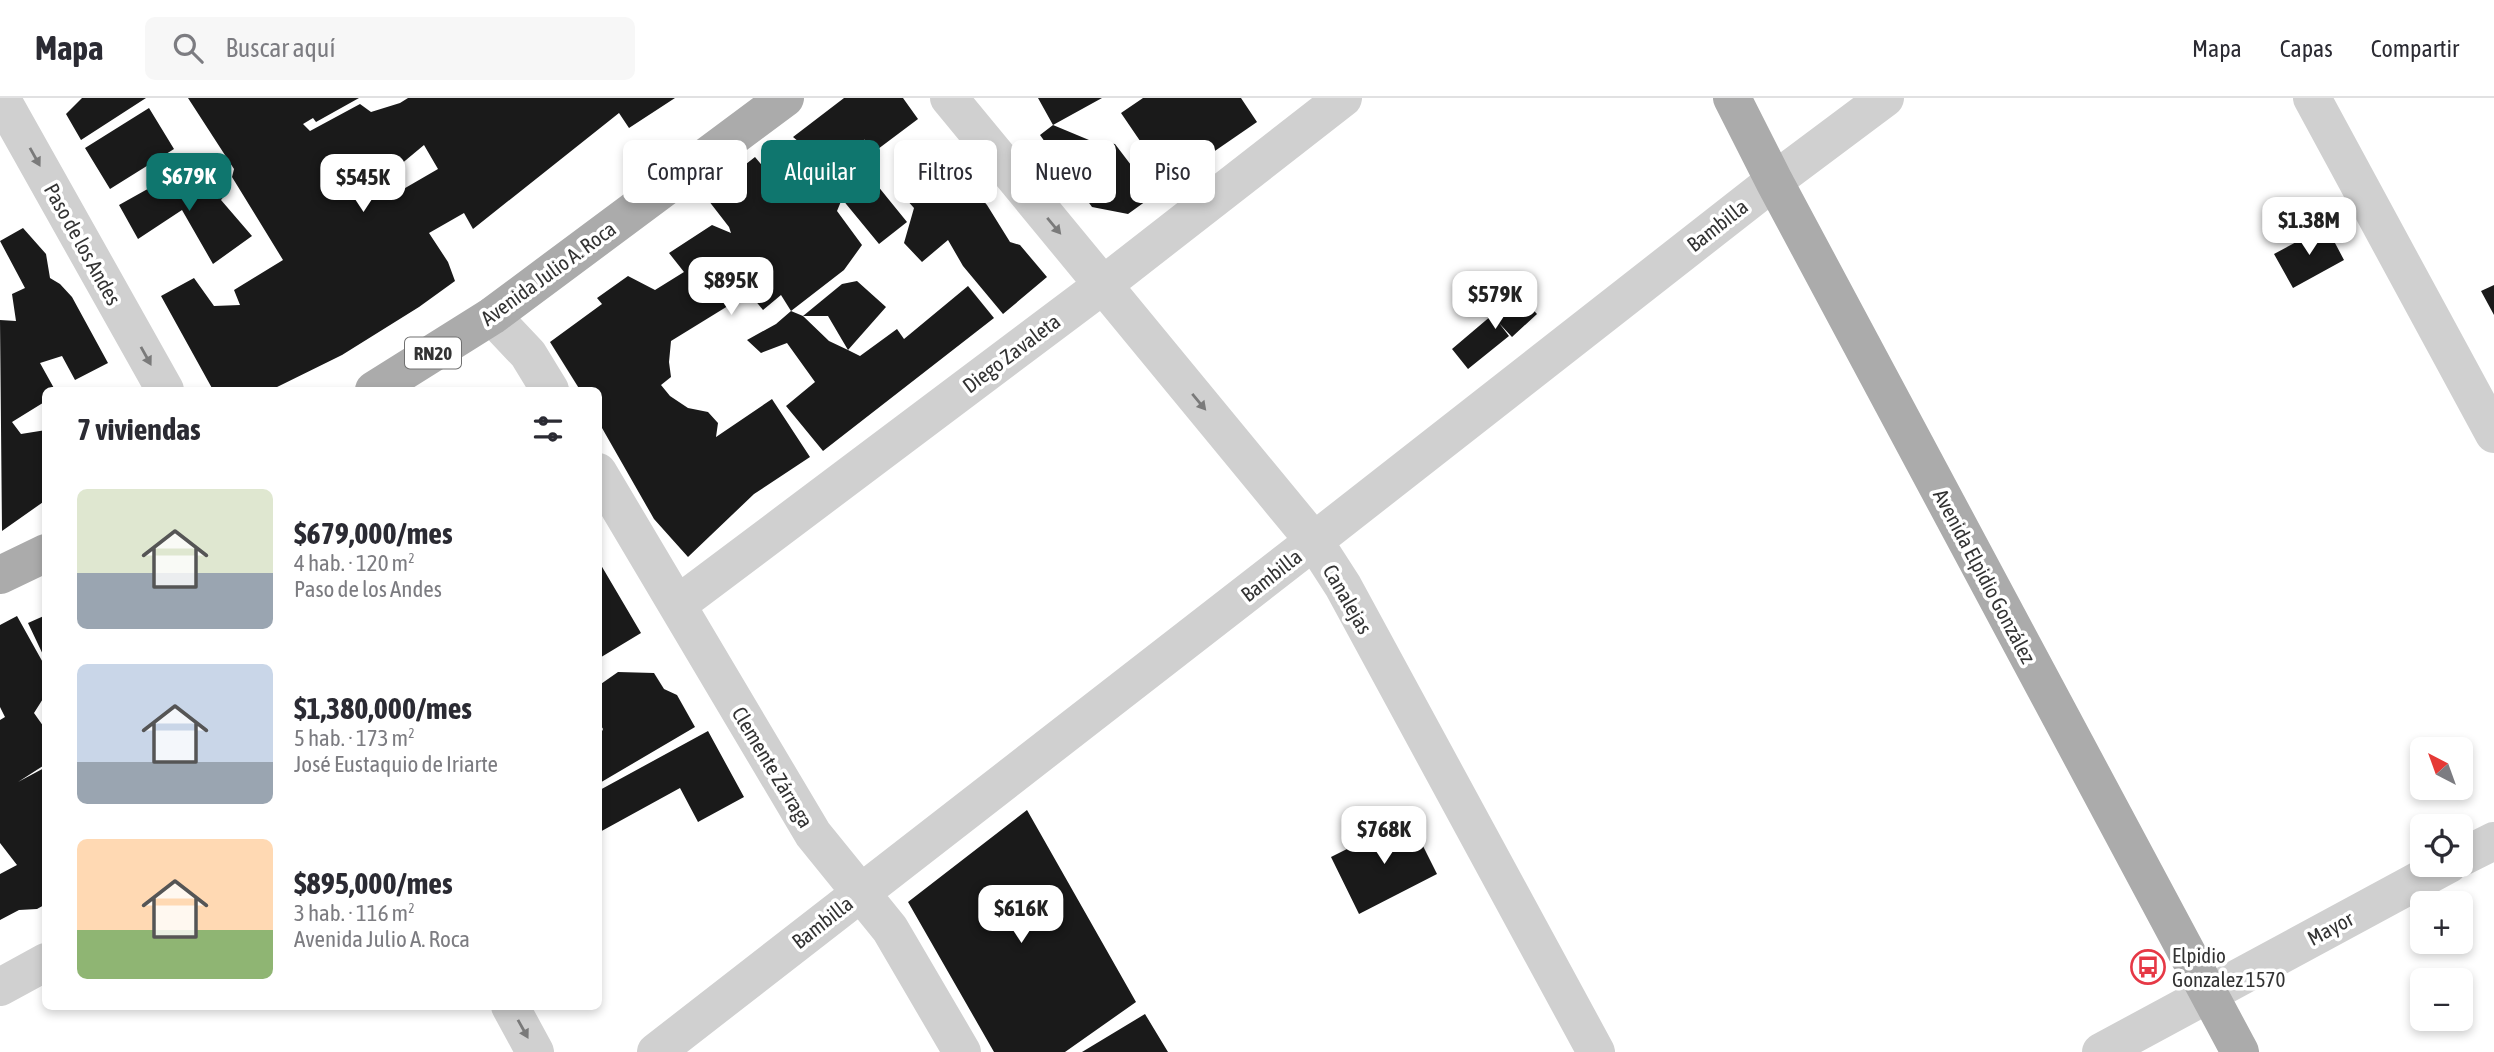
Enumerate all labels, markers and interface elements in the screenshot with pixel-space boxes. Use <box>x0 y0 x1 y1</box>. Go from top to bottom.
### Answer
search box <box>145 17 635 80</box>
text: Mapa <box>35 29 103 67</box>
icon: search <box>169 29 207 67</box>
text: Buscar aquí <box>225 33 335 63</box>
text: Mapa <box>2192 35 2242 62</box>
text: Capas <box>2280 35 2333 62</box>
text: Compartir <box>2371 35 2459 62</box>
chip: Comprar <box>623 140 747 203</box>
chip: Alquilar <box>761 140 880 203</box>
chip: Filtros <box>894 140 997 203</box>
chip: Nuevo <box>1011 140 1116 203</box>
chip: Piso <box>1130 140 1215 203</box>
one-way arrow <box>29 148 41 167</box>
pin: $679K <box>140 153 238 213</box>
pin: $545K <box>314 155 412 214</box>
text: $679K <box>162 163 216 189</box>
text: $545K <box>336 164 390 190</box>
street label: Paso de los Andes <box>40 179 126 309</box>
street label: Bambilla <box>1682 194 1752 256</box>
pin: $1.38M <box>2252 198 2366 257</box>
text: $1.38M <box>2278 207 2340 233</box>
street label: Avenida Julio A. Roca <box>476 216 620 330</box>
one-way arrow <box>1047 217 1062 235</box>
pin: $895K <box>682 258 780 317</box>
text: $895K <box>704 267 758 293</box>
pin: $579K <box>1446 272 1544 331</box>
text: $579K <box>1468 281 1522 307</box>
street label: Diego Zavaleta <box>958 309 1064 397</box>
road number: RN20 <box>405 338 461 368</box>
one-way arrow <box>140 346 152 365</box>
one-way arrow <box>1191 393 1206 410</box>
icon: filters <box>529 410 567 448</box>
text: 7 viviendas <box>77 412 201 446</box>
street label: Avenida Elpidio González <box>1929 485 2041 668</box>
text: $679,000/mes <box>294 516 453 550</box>
icon: home <box>133 517 217 601</box>
street label: Bambilla <box>1236 544 1306 606</box>
text: 4 hab. · 120 m² <box>294 550 415 576</box>
street label: Canalejas <box>1319 560 1377 638</box>
text: Paso de los Andes <box>294 576 442 602</box>
text: $1,380,000/mes <box>294 691 472 725</box>
icon: home <box>133 692 217 776</box>
street label: Clemente Zárraga <box>727 702 819 832</box>
text: 5 hab. · 173 m² <box>294 725 415 751</box>
north arrow <box>2410 737 2473 800</box>
map controls <box>2410 737 2473 1031</box>
text: José Eustaquio de Iriarte <box>294 751 498 777</box>
pin: $768K <box>1335 806 1433 866</box>
button: locate <box>2410 814 2473 877</box>
text: $768K <box>1357 816 1411 842</box>
text: $895,000/mes <box>294 866 453 900</box>
icon: home <box>133 867 217 951</box>
pin: $616K <box>972 886 1070 945</box>
street label: Bambilla <box>787 891 857 953</box>
button: + <box>2410 891 2473 954</box>
text: $616K <box>994 895 1048 921</box>
text: 3 hab. · 116 m² <box>294 900 415 926</box>
street label: Mayor <box>2303 906 2358 950</box>
text: Avenida Julio A. Roca <box>294 926 470 952</box>
place label: Elpidio Gonzalez 1570 <box>2172 943 2285 991</box>
bus stop icon: Elpidio Gonzalez 1570 <box>2129 948 2167 986</box>
button: − <box>2410 968 2473 1031</box>
one-way arrow <box>517 1019 528 1039</box>

